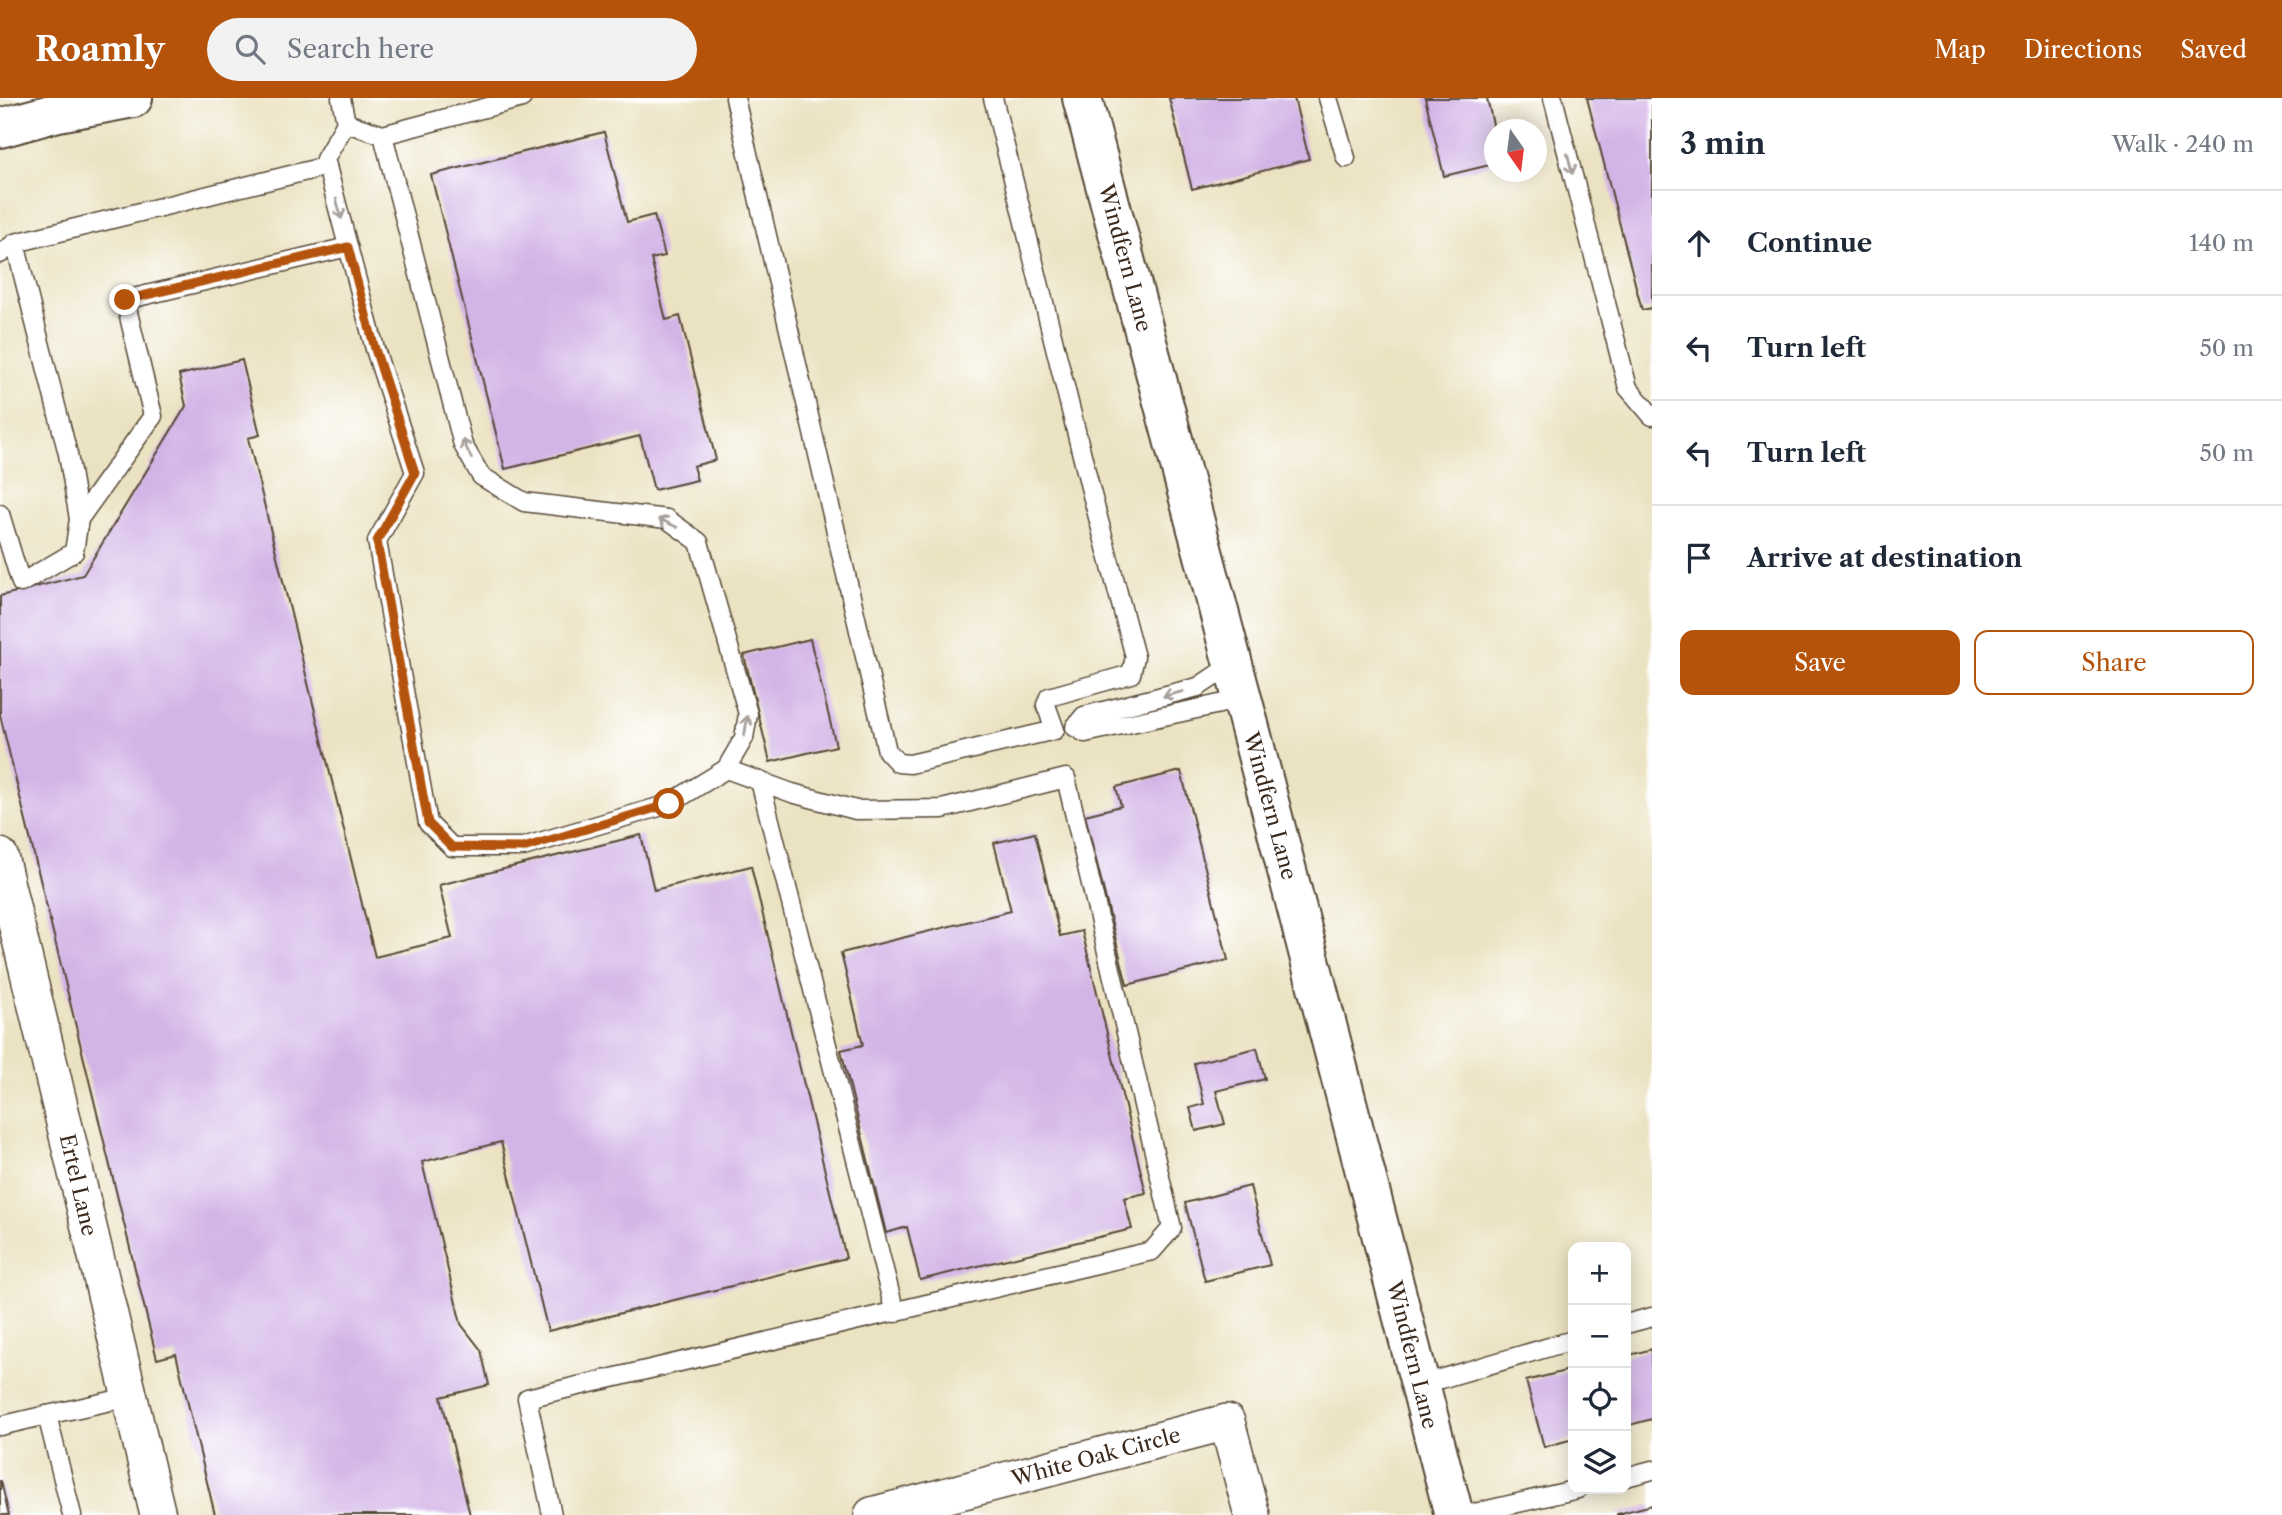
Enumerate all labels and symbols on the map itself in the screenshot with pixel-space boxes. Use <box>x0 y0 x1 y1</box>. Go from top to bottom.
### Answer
north arrow <box>1484 119 1547 182</box>
one-way arrow <box>1564 152 1577 175</box>
street label: Windfern Lane <box>1094 180 1157 334</box>
one-way arrow <box>333 198 346 220</box>
route end <box>109 284 140 315</box>
one-way arrow <box>459 439 473 460</box>
one-way arrow <box>658 516 679 529</box>
one-way arrow <box>1162 688 1185 701</box>
one-way arrow <box>740 715 753 738</box>
street label: Windfern Lane <box>1239 728 1302 882</box>
route start <box>653 788 684 819</box>
street label: Ertel Lane <box>55 1131 102 1238</box>
street label: Windfern Lane <box>1382 1277 1443 1431</box>
street label: White Oak Circle <box>1008 1422 1183 1491</box>

